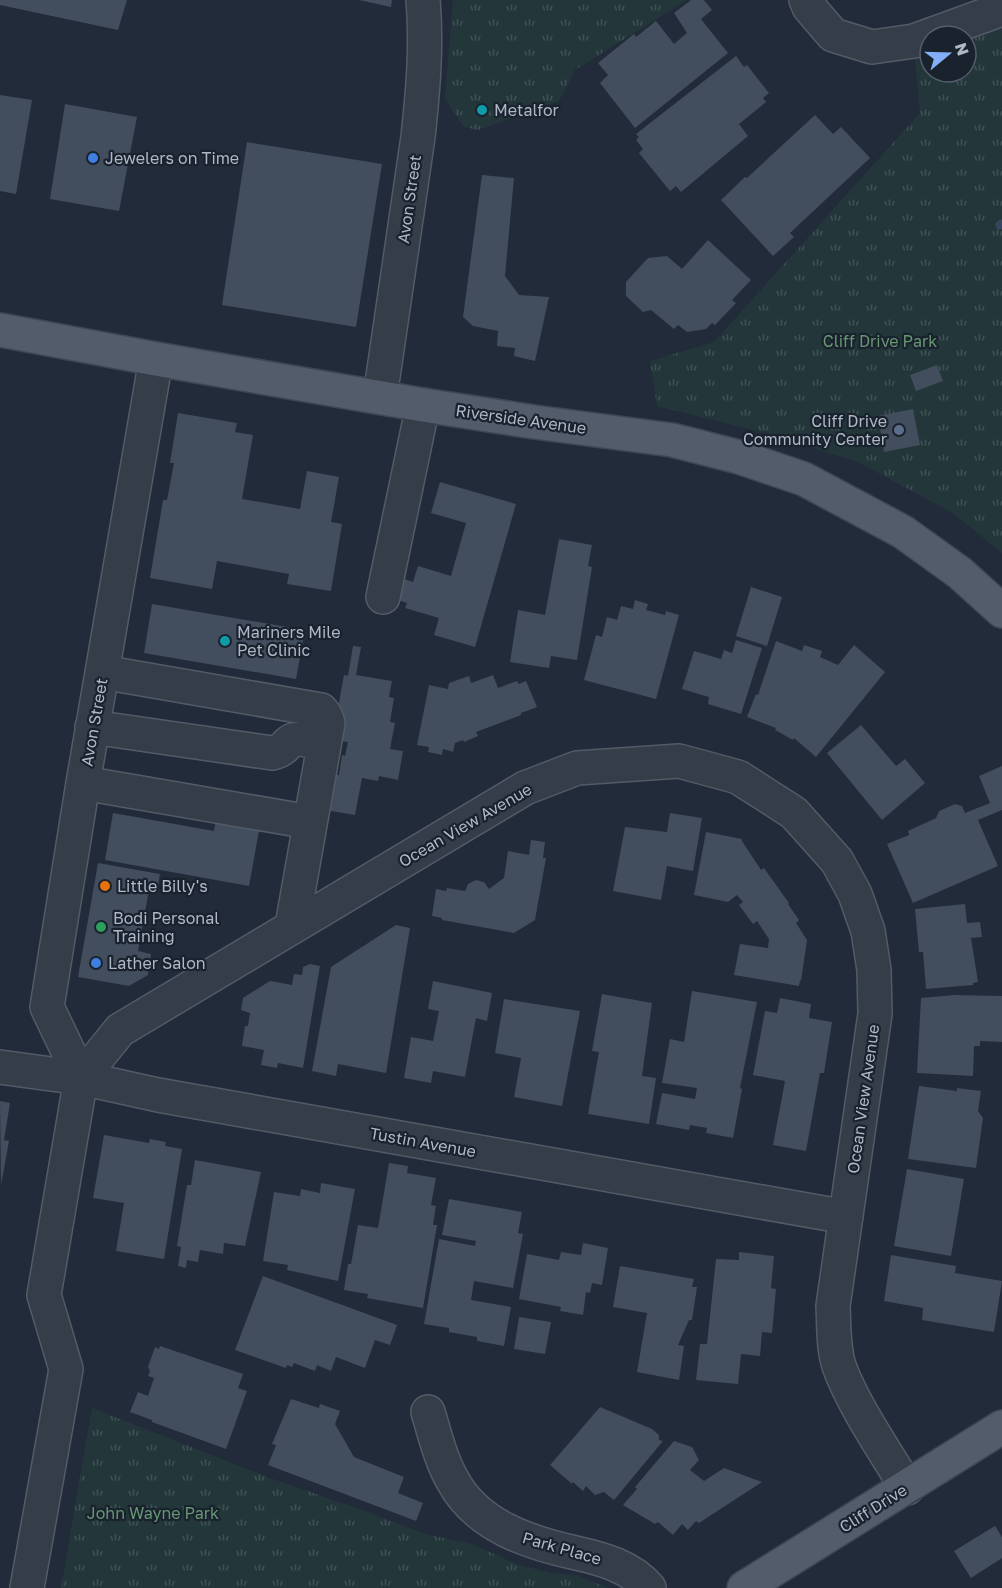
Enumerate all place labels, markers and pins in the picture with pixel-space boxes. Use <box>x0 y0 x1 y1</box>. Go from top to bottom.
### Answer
place label: Metalfor <box>494 100 559 120</box>
marker: Metalfor <box>475 103 489 117</box>
place label: Jewelers on Time <box>105 148 239 168</box>
marker: Jewelers on Time <box>86 151 100 165</box>
place label: Cliff Drive Community Center <box>743 411 887 449</box>
marker: Cliff Drive Community Center <box>892 423 906 437</box>
place label: Mariners Mile Pet Clinic <box>237 622 340 660</box>
marker: Mariners Mile Pet Clinic <box>218 634 232 648</box>
place label: Little Billy's <box>117 876 208 896</box>
marker: Little Billy's <box>98 879 112 893</box>
place label: Bodi Personal Training <box>113 908 219 946</box>
marker: Bodi Personal Training <box>94 920 108 934</box>
place label: Lather Salon <box>108 953 206 973</box>
marker: Lather Salon <box>89 956 103 970</box>

